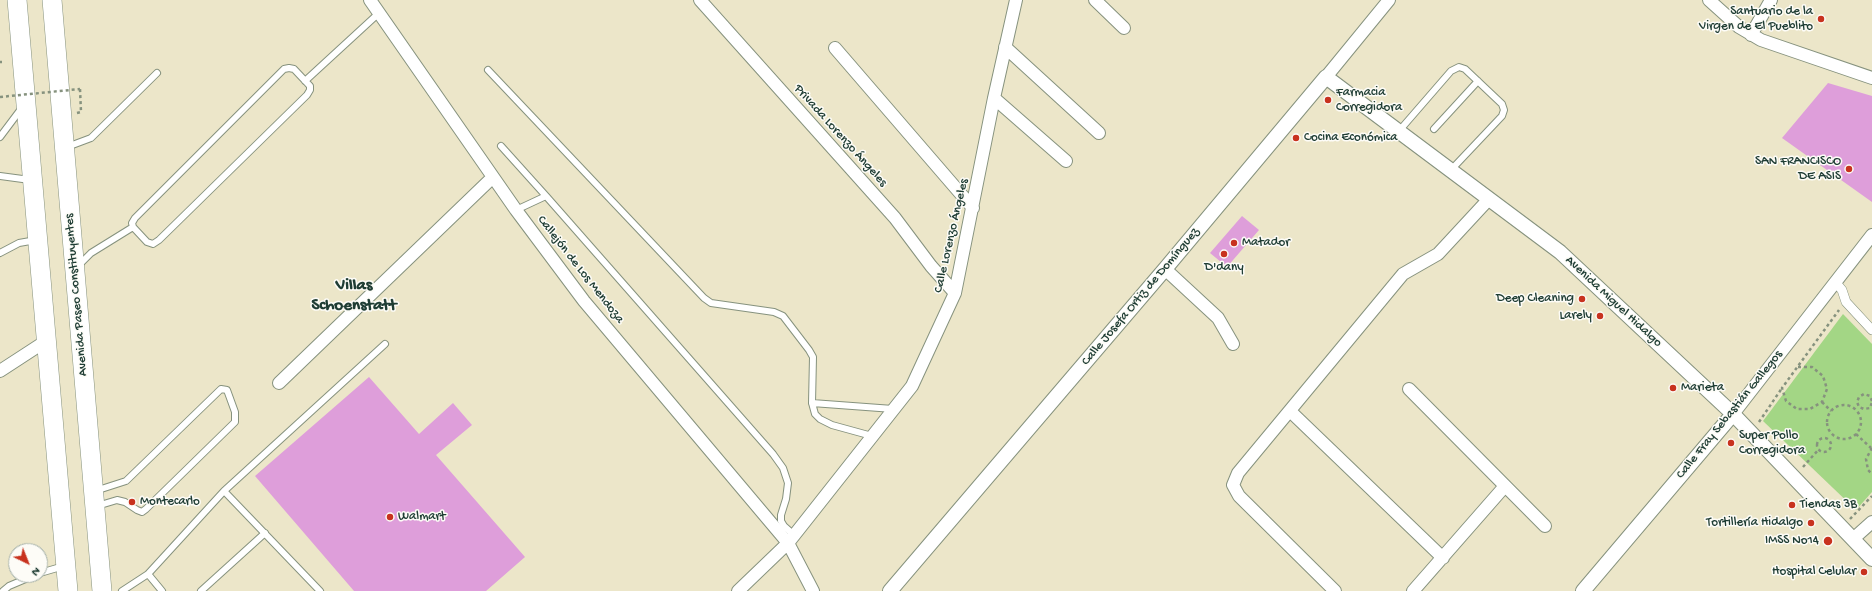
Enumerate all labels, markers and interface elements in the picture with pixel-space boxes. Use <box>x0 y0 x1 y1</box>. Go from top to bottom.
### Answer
place label: Santuario de la Virgen de El Pueblito <box>1699 4 1813 35</box>
marker: Santuario de la Virgen de El Pueblito <box>1816 14 1826 24</box>
street label: Privada Lorenzo Ángeles <box>790 82 890 190</box>
place label: Farmacia Corregidora <box>1336 85 1402 116</box>
marker: Farmacia Corregidora <box>1323 95 1333 105</box>
place label: Cocina Económica <box>1304 130 1397 146</box>
marker: Cocina Económica <box>1291 133 1301 143</box>
place label: SAN FRANCISCO DE ASIS <box>1755 154 1841 185</box>
marker: SAN FRANCISCO DE ASIS <box>1844 164 1854 174</box>
street label: Calle Lorenzo Ángeles <box>931 177 973 295</box>
street label: Avenida Paseo Constituyentes <box>62 213 92 377</box>
street label: Callejón de Los Mendoza <box>533 213 627 327</box>
street label: Calle Josefa Ortiz de Domínguez <box>1079 225 1203 369</box>
place label: Matador <box>1242 235 1290 251</box>
marker: Matador <box>1229 238 1239 248</box>
marker: D'dany <box>1219 249 1229 259</box>
street label: Avenida Miguel Hidalgo <box>1561 253 1665 351</box>
place label: D'dany <box>1204 260 1244 276</box>
district label: Villas Schoenstatt <box>312 276 396 316</box>
place label: Deep Cleaning <box>1496 291 1574 307</box>
marker: Deep Cleaning <box>1577 294 1587 304</box>
place label: Larely <box>1559 308 1592 324</box>
marker: Larely <box>1595 311 1605 321</box>
street label: Calle Fray Sebastián Gallegos <box>1673 348 1787 482</box>
place label: Marieta <box>1681 380 1724 396</box>
marker: Marieta <box>1668 383 1678 393</box>
place label: Super Pollo Corregidora <box>1739 428 1805 459</box>
marker: Super Pollo Corregidora <box>1726 438 1736 448</box>
place label: Montecarlo <box>140 494 200 510</box>
marker: Montecarlo <box>127 497 137 507</box>
place label: Tiendas 3B <box>1800 497 1857 513</box>
marker: Tiendas 3B <box>1787 500 1797 510</box>
place label: Walmart <box>398 509 445 525</box>
marker: Walmart <box>385 512 395 522</box>
place label: Tortillería Hidalgo <box>1706 515 1803 531</box>
marker: Tortillería Hidalgo <box>1806 518 1816 528</box>
place label: IMSS No14 <box>1765 533 1819 549</box>
marker: IMSS No14 <box>1822 535 1834 547</box>
north arrow <box>8 543 48 583</box>
text: N <box>29 564 42 578</box>
place label: Hospital Celular <box>1772 564 1856 580</box>
marker: Hospital Celular <box>1859 567 1869 577</box>

